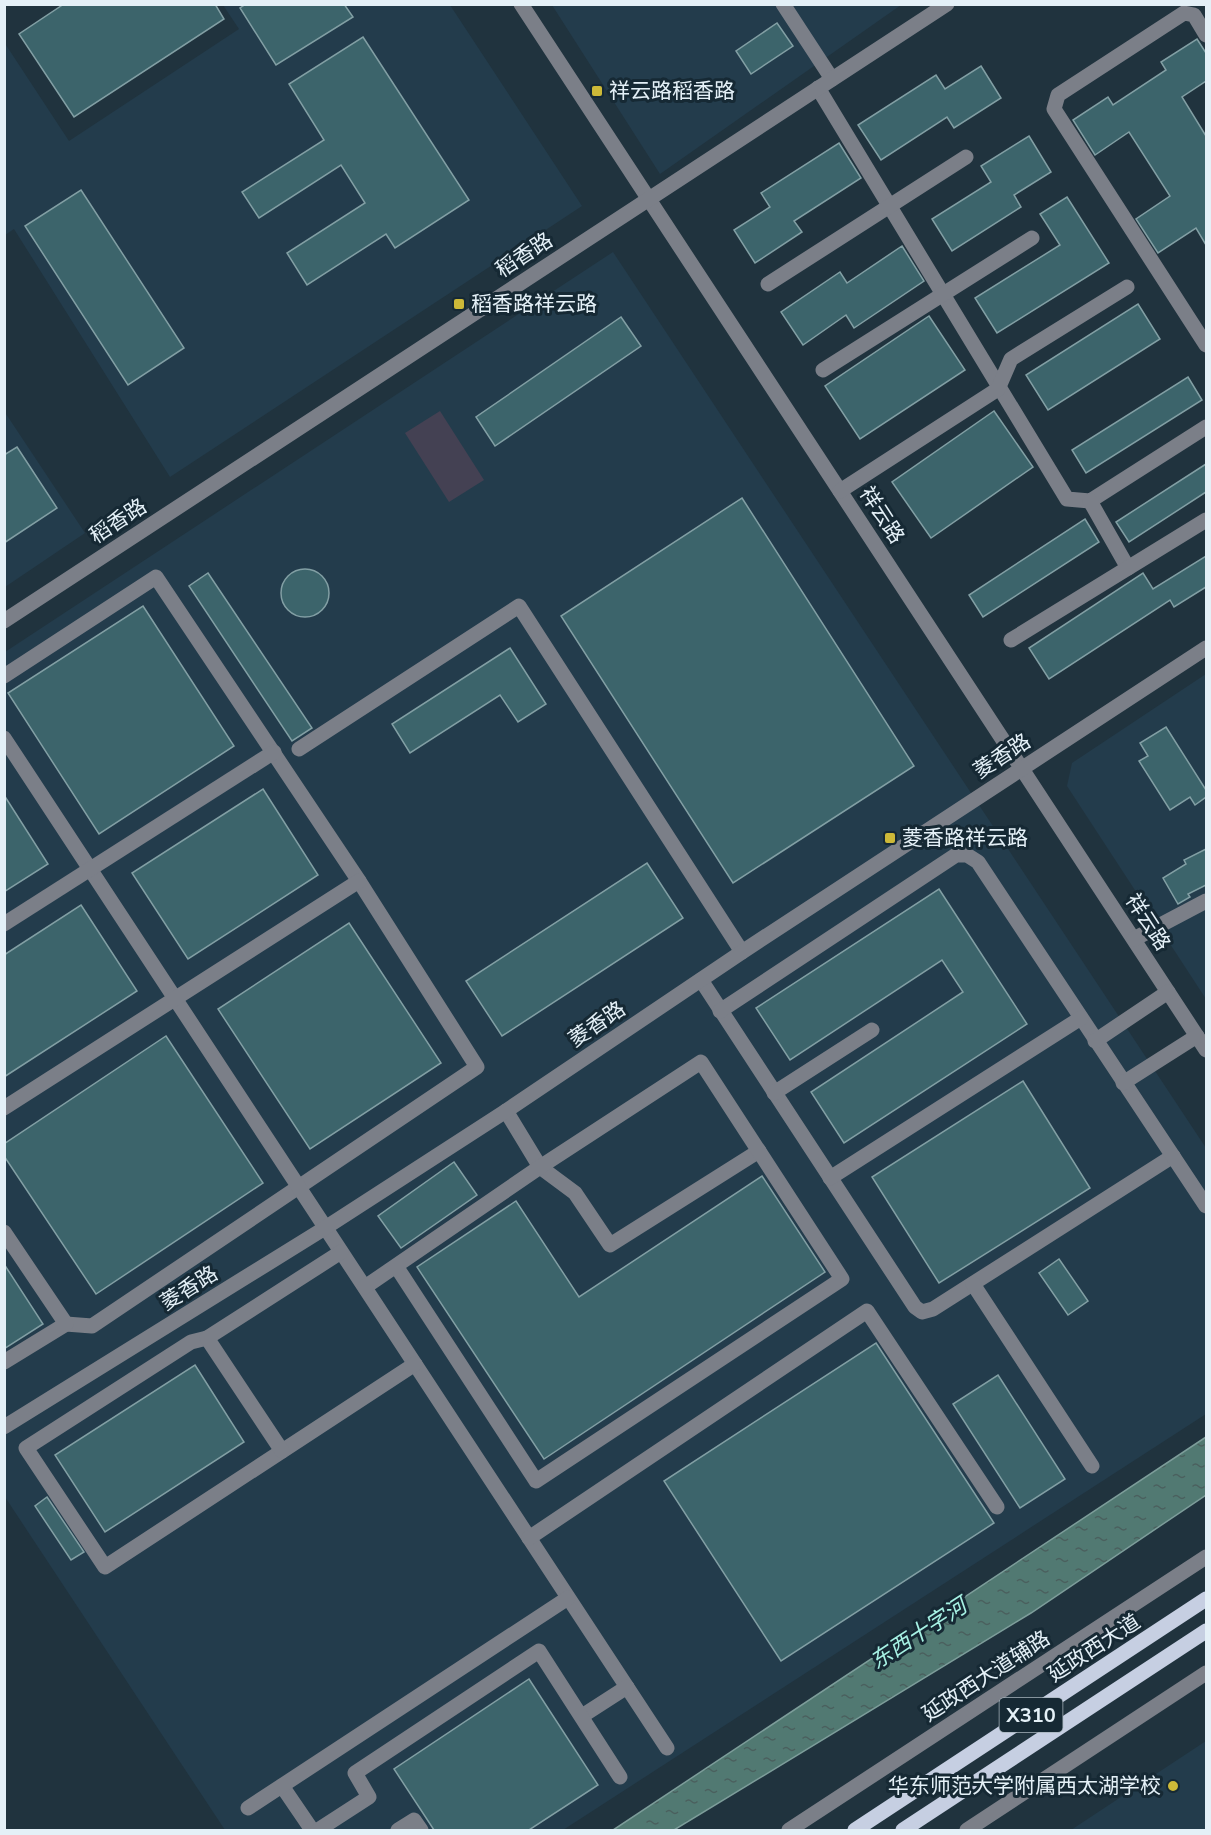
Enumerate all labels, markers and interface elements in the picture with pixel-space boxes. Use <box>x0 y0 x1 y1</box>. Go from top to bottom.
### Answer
place label: 祥云路稻香路 <box>609 77 735 105</box>
marker: 祥云路稻香路 <box>590 84 604 98</box>
street label: 稻香路 <box>490 226 558 284</box>
place label: 稻香路祥云路 <box>471 290 597 318</box>
marker: 稻香路祥云路 <box>452 297 466 311</box>
street label: 祥云路 <box>853 481 911 549</box>
street label: 稻香路 <box>84 492 152 550</box>
street label: 菱香路 <box>968 727 1036 785</box>
place label: 菱香路祥云路 <box>902 824 1028 852</box>
marker: 菱香路祥云路 <box>883 831 897 845</box>
street label: 祥云路 <box>1119 888 1177 956</box>
street label: 菱香路 <box>563 995 631 1053</box>
street label: 菱香路 <box>155 1259 223 1317</box>
water label: 东西十字河 <box>864 1589 976 1676</box>
street label: 延政西大道 <box>1042 1608 1146 1688</box>
street label: 延政西大道辅路 <box>917 1624 1055 1728</box>
road number: X310 <box>1000 1698 1062 1732</box>
place label: 华东师范大学附属西太湖学校 <box>888 1772 1161 1800</box>
marker: 华东师范大学附属西太湖学校 <box>1166 1779 1180 1793</box>

